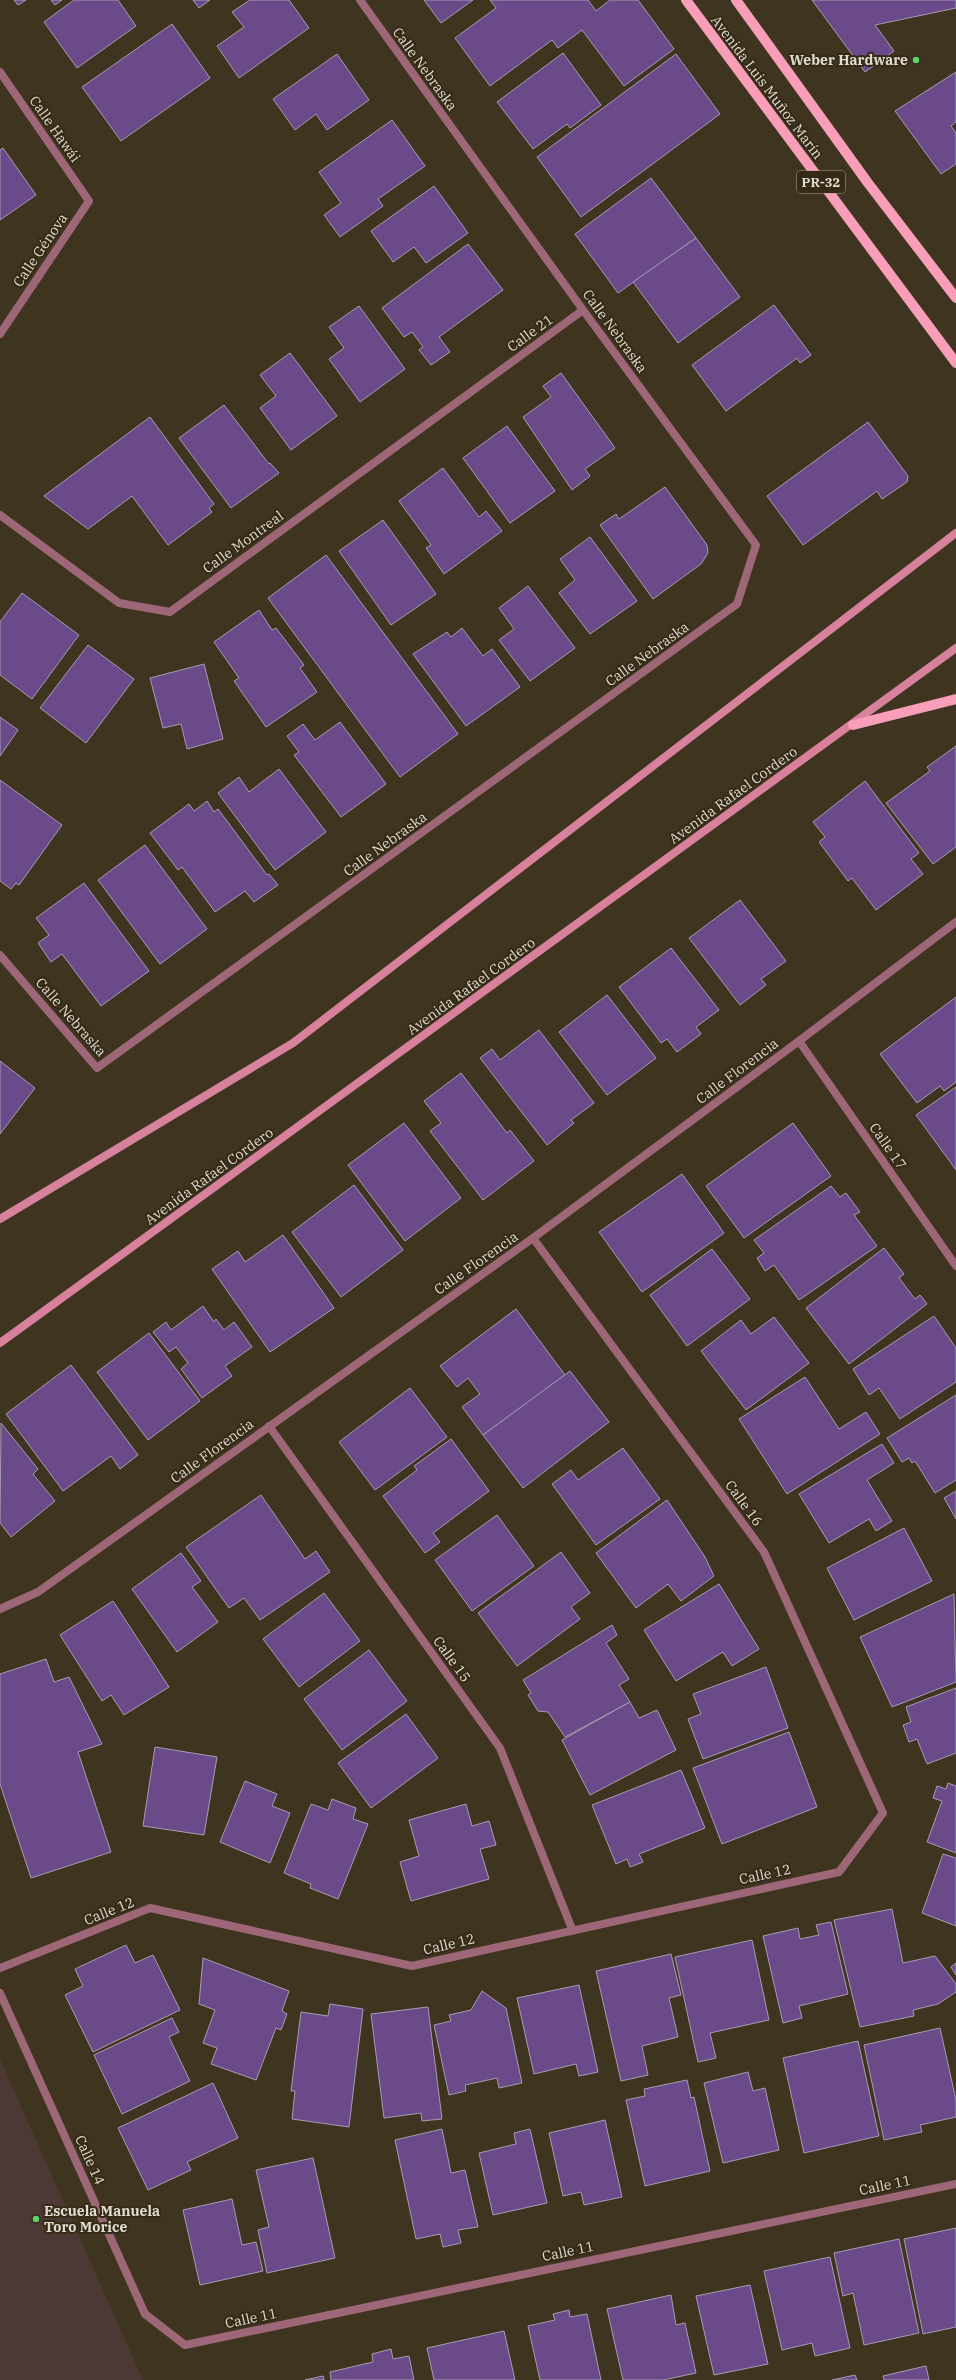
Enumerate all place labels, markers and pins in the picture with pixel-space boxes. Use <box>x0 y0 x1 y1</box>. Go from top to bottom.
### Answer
place label: Weber Hardware <box>790 51 908 69</box>
marker: Weber Hardware <box>911 55 921 65</box>
place label: Escuela Manuela Toro Morice <box>44 2202 160 2236</box>
marker: Escuela Manuela Toro Morice <box>31 2214 41 2224</box>

